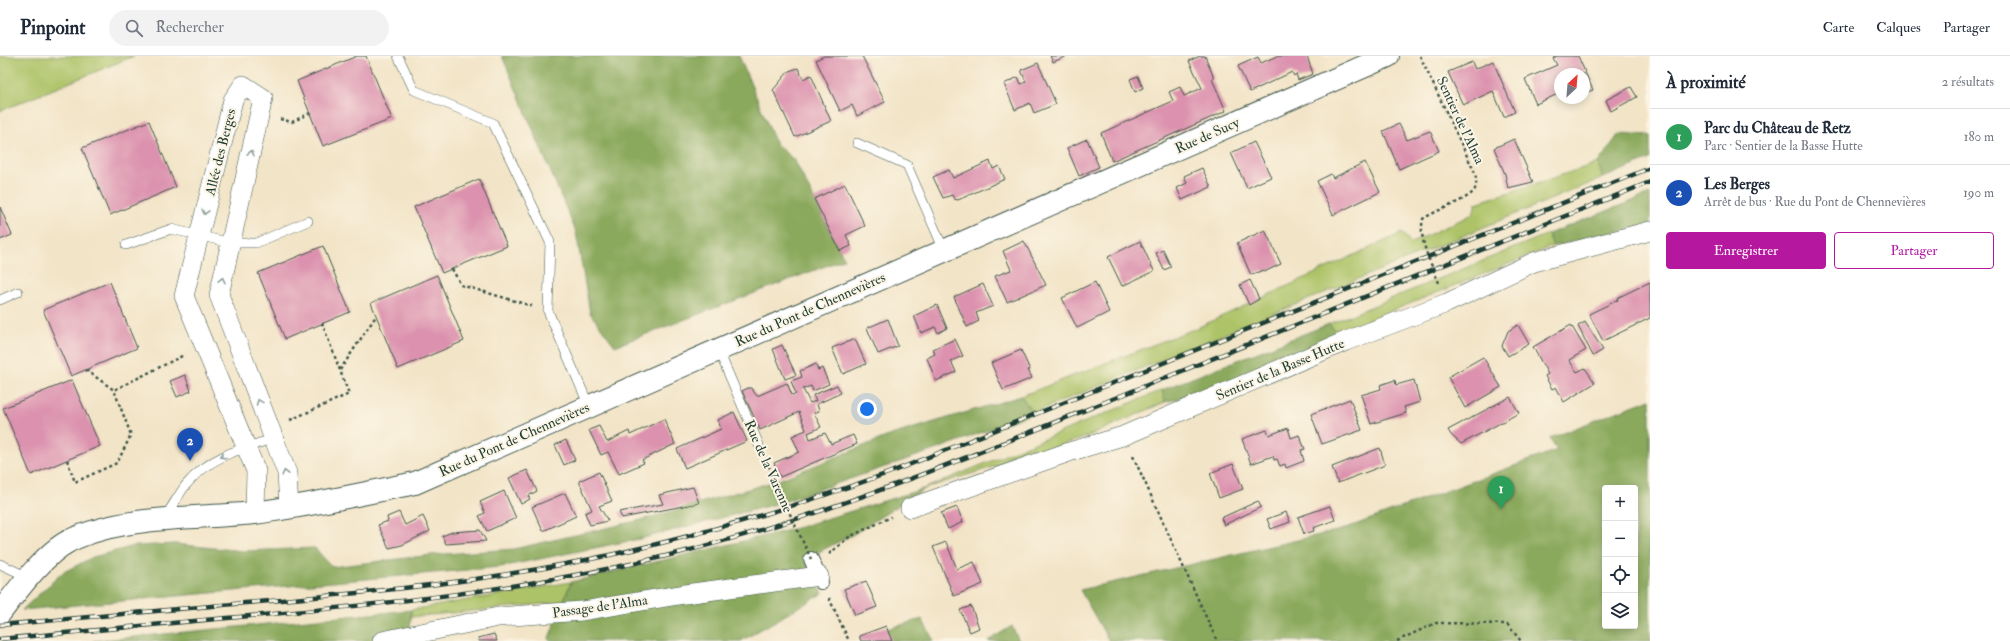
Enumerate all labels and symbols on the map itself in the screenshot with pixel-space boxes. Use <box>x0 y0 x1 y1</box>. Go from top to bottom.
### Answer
north arrow <box>1554 68 1590 104</box>
street label: Sentier de l'Alma <box>1433 74 1488 167</box>
street label: Allée des Berges <box>201 107 240 198</box>
street label: Rue de Sucy <box>1173 113 1243 158</box>
one-way arrow <box>247 150 255 156</box>
one-way arrow <box>201 208 210 215</box>
street label: Rue du Pont de Chennevières <box>732 268 888 350</box>
one-way arrow <box>218 277 226 283</box>
street label: Sentier de la Basse Hutte <box>1213 335 1347 404</box>
street label: Rue du Pont de Chennevières <box>436 398 592 480</box>
one-way arrow <box>256 399 264 406</box>
your location <box>857 399 877 419</box>
street label: Rue de la Varenne <box>741 417 797 515</box>
pin: 2 <box>177 428 203 461</box>
one-way arrow <box>220 451 227 459</box>
one-way arrow <box>282 469 290 476</box>
pin: 1 <box>1488 476 1514 509</box>
street label: Passage de l'Alma <box>551 591 649 622</box>

